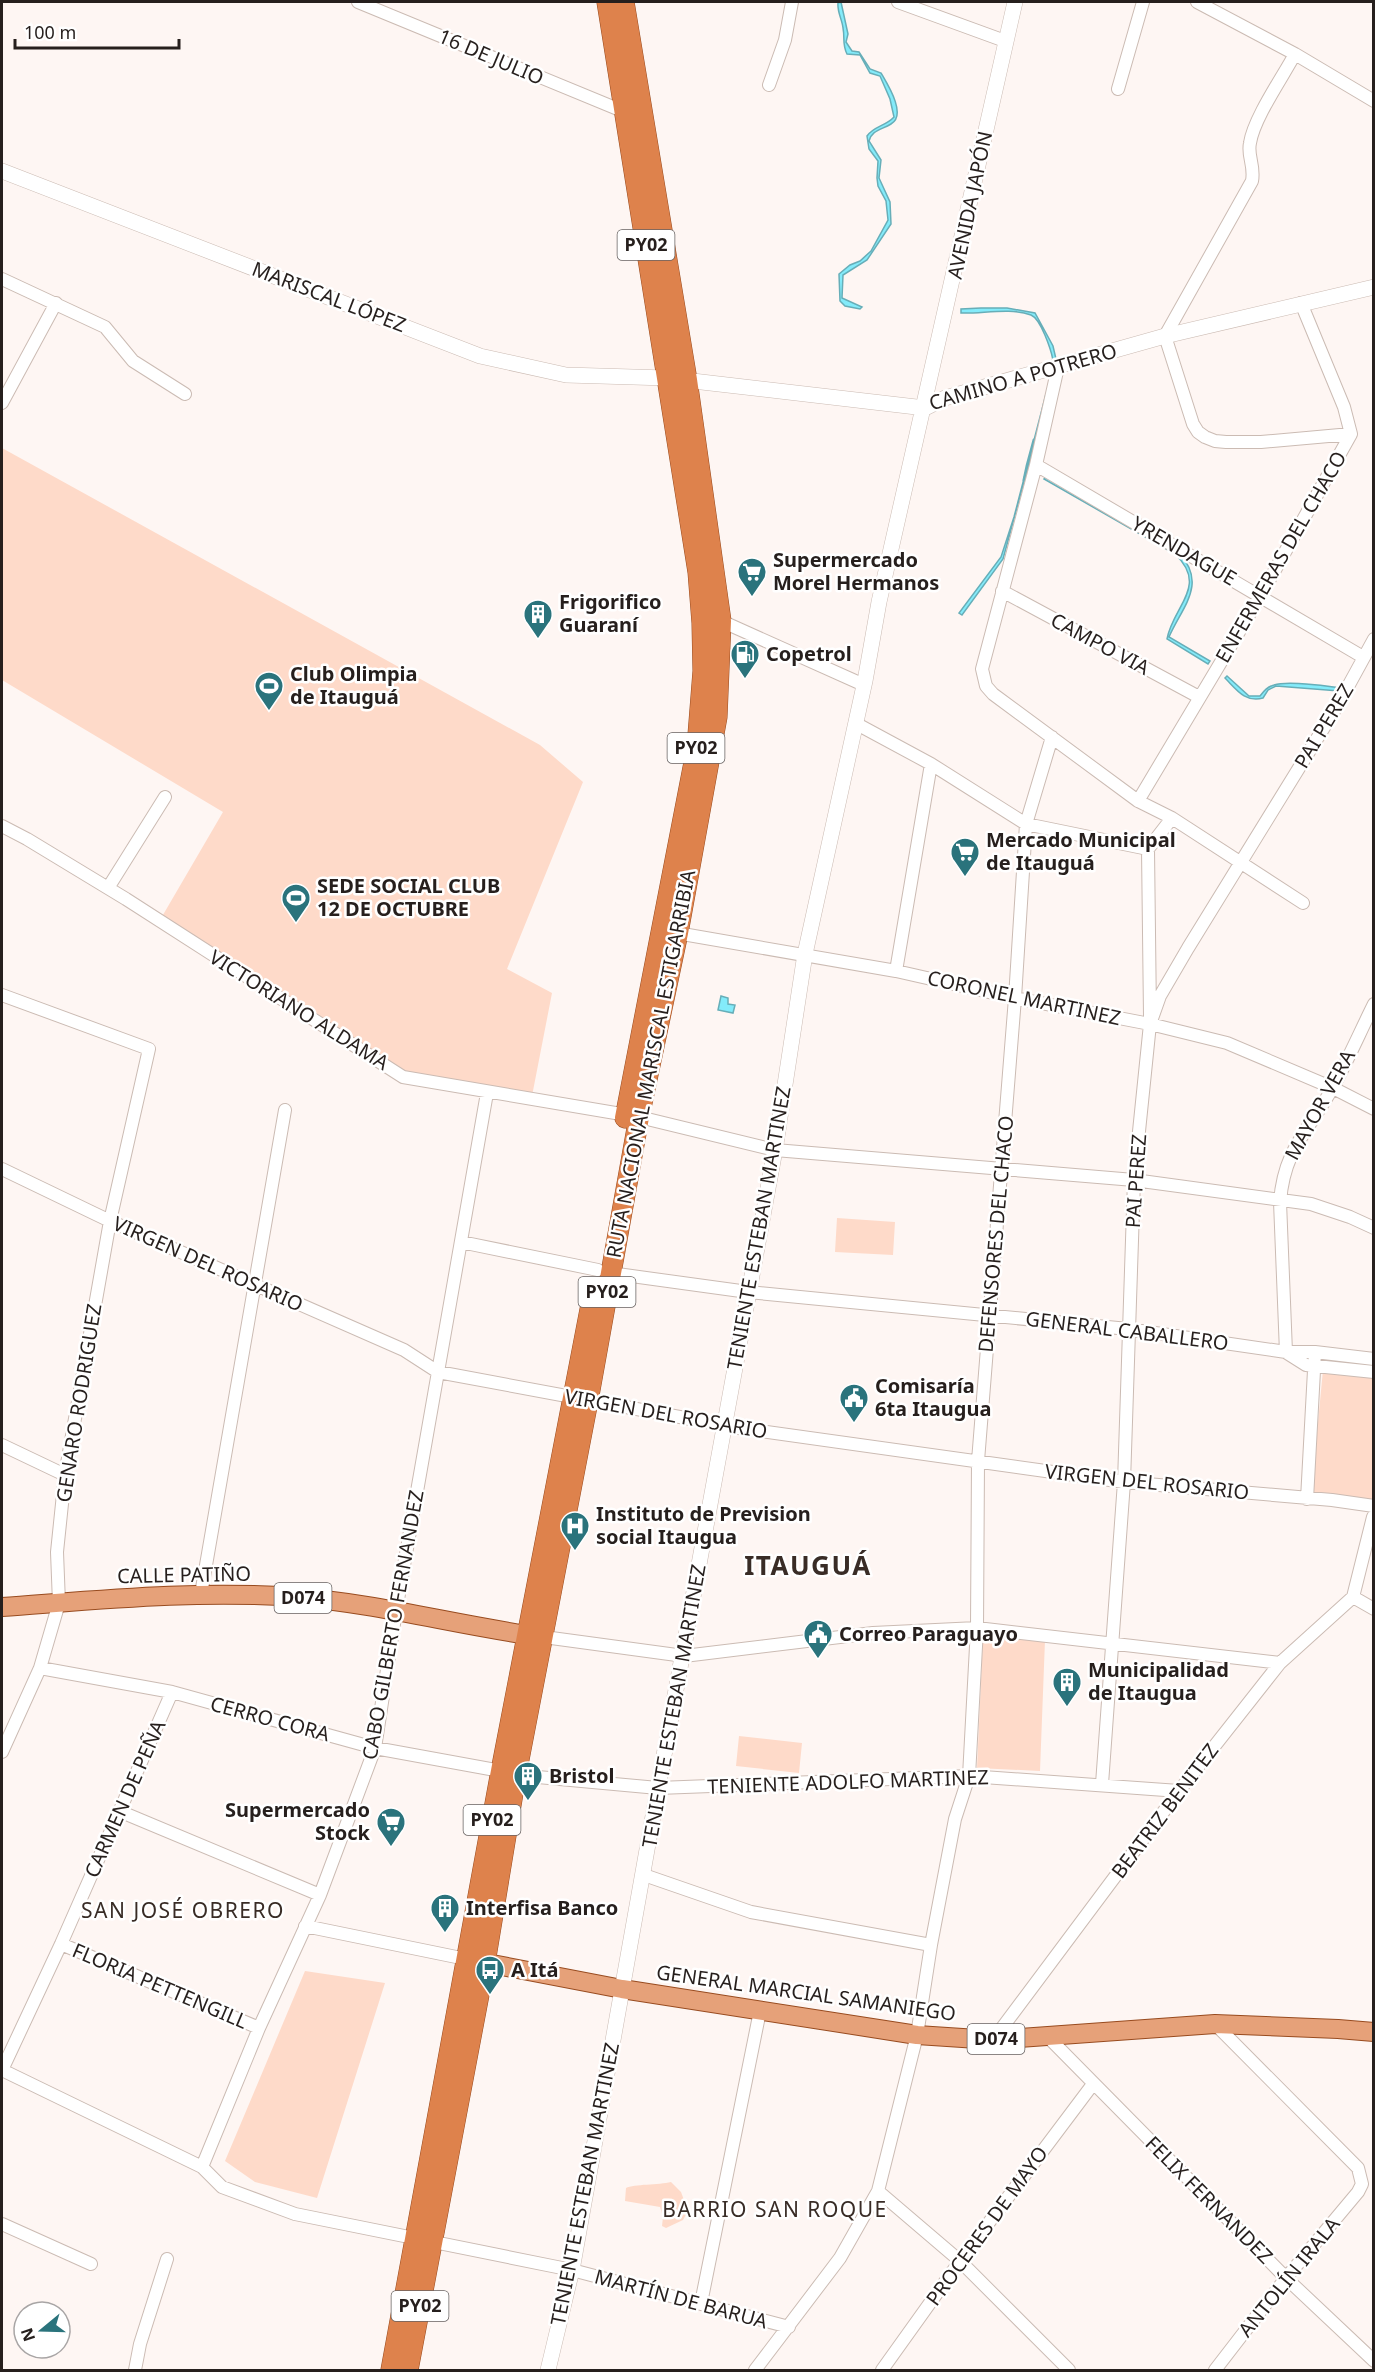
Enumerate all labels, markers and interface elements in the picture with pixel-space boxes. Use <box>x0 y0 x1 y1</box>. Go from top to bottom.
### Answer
scale bar <box>15 12 178 50</box>
text: 100 m <box>24 20 76 44</box>
street label: 16 DE JULIO <box>434 22 548 91</box>
street label: AVENIDA JAPÓN <box>941 129 998 281</box>
road number: PY02 <box>618 230 674 260</box>
street label: MARISCAL LÓPEZ <box>248 255 410 338</box>
street label: CAMINO A POTRERO <box>926 337 1120 416</box>
street label: ENFERMERAS DEL CHACO <box>1209 446 1352 667</box>
street label: YRENDAGUE <box>1127 510 1242 592</box>
place label: Supermercado Morel Hermanos <box>773 546 939 596</box>
supermarket icon: Supermercado Morel Hermanos <box>736 556 768 598</box>
place label: Frigorifico Guaraní <box>559 588 661 638</box>
building icon: Frigorifico Guaraní <box>522 598 554 640</box>
street label: CAMPO VIA <box>1046 606 1154 681</box>
fuel station icon: Copetrol <box>729 638 761 680</box>
place label: Copetrol <box>766 640 852 667</box>
place label: Club Olimpia de Itauguá <box>290 660 418 710</box>
sports icon: Club Olimpia de Itauguá <box>253 670 285 712</box>
street label: PAI PEREZ <box>1288 678 1359 773</box>
road number: PY02 <box>668 733 724 763</box>
place label: Mercado Municipal de Itauguá <box>986 826 1176 876</box>
supermarket icon: Mercado Municipal de Itauguá <box>949 836 981 878</box>
street label: RUTA NACIONAL MARISCAL ESTIGARRIBIA <box>600 867 701 1260</box>
place label: SEDE SOCIAL CLUB 12 DE OCTUBRE <box>317 872 500 922</box>
sports icon: SEDE SOCIAL CLUB 12 DE OCTUBRE <box>280 882 312 924</box>
street label: VICTORIANO ALDAMA <box>204 943 394 1076</box>
street label: CORONEL MARTINEZ <box>925 964 1123 1031</box>
street label: MAYOR VERA <box>1278 1045 1361 1165</box>
street label: TENIENTE ESTEBAN MARTINEZ <box>720 1084 797 1372</box>
street label: DEFENSORES DEL CHACO <box>972 1114 1019 1354</box>
street label: PAI PEREZ <box>1119 1133 1152 1229</box>
street label: VIRGEN DEL ROSARIO <box>109 1209 308 1318</box>
road number: PY02 <box>578 1277 636 1307</box>
street label: GENARO RODRIGUEZ <box>49 1302 108 1504</box>
street label: GENERAL CABALLERO <box>1024 1305 1230 1356</box>
place label: Comisaría 6ta Itaugua <box>875 1372 991 1422</box>
street label: VIRGEN DEL ROSARIO <box>563 1382 770 1445</box>
public building icon: Comisaría 6ta Itaugua <box>838 1382 870 1424</box>
street label: VIRGEN DEL ROSARIO <box>1044 1457 1251 1506</box>
street label: CABO GILBERTO FERNANDEZ <box>355 1488 430 1762</box>
place label: Instituto de Prevision social Itaugua <box>596 1500 811 1550</box>
hospital icon: Instituto de Prevision social Itaugua <box>559 1510 591 1552</box>
district label: ITAUGUÁ <box>744 1547 872 1583</box>
street label: CALLE PATIÑO <box>117 1560 251 1589</box>
street label: TENIENTE ESTEBAN MARTINEZ <box>635 1562 712 1850</box>
road number: D074 <box>274 1583 332 1613</box>
public building icon: Correo Paraguayo <box>802 1618 834 1660</box>
place label: Correo Paraguayo <box>839 1620 1018 1647</box>
place label: Municipalidad de Itaugua <box>1088 1656 1229 1706</box>
building icon: Municipalidad de Itaugua <box>1051 1666 1083 1708</box>
street label: CERRO CORA <box>207 1690 333 1747</box>
street label: CARMEN DE PEÑA <box>78 1716 171 1882</box>
street label: BEATRIZ BENITEZ <box>1105 1738 1224 1884</box>
building icon: Bristol <box>512 1760 544 1802</box>
place label: Bristol <box>549 1762 614 1789</box>
street label: TENIENTE ADOLFO MARTINEZ <box>707 1763 989 1800</box>
place label: Supermercado Stock <box>225 1796 371 1846</box>
road number: PY02 <box>464 1805 520 1835</box>
supermarket icon: Supermercado Stock <box>375 1806 407 1848</box>
building icon: Interfisa Banco <box>429 1892 461 1934</box>
place label: Interfisa Banco <box>466 1894 618 1921</box>
district label: SAN JOSÉ OBRERO <box>81 1896 285 1924</box>
street label: FLORIA PETTENGILL <box>69 1936 252 2035</box>
bus stop icon: A Itá <box>474 1954 506 1996</box>
place label: A Itá <box>511 1956 558 1983</box>
street label: GENERAL MARCIAL SAMANIEGO <box>655 1958 958 2027</box>
road number: D074 <box>968 2024 1024 2054</box>
street label: TENIENTE ESTEBAN MARTINEZ <box>544 2040 625 2328</box>
street label: FELIX FERNANDEZ <box>1140 2130 1279 2269</box>
street label: PROCERES DE MAYO <box>920 2141 1054 2311</box>
district label: BARRIO SAN ROQUE <box>662 2195 888 2223</box>
street label: ANTOLÍN IRALA <box>1232 2211 1346 2342</box>
street label: MARTÍN DE BARUA <box>592 2262 771 2335</box>
road number: PY02 <box>392 2291 448 2321</box>
north arrow <box>12 2300 72 2360</box>
text: N <box>15 2325 40 2345</box>

